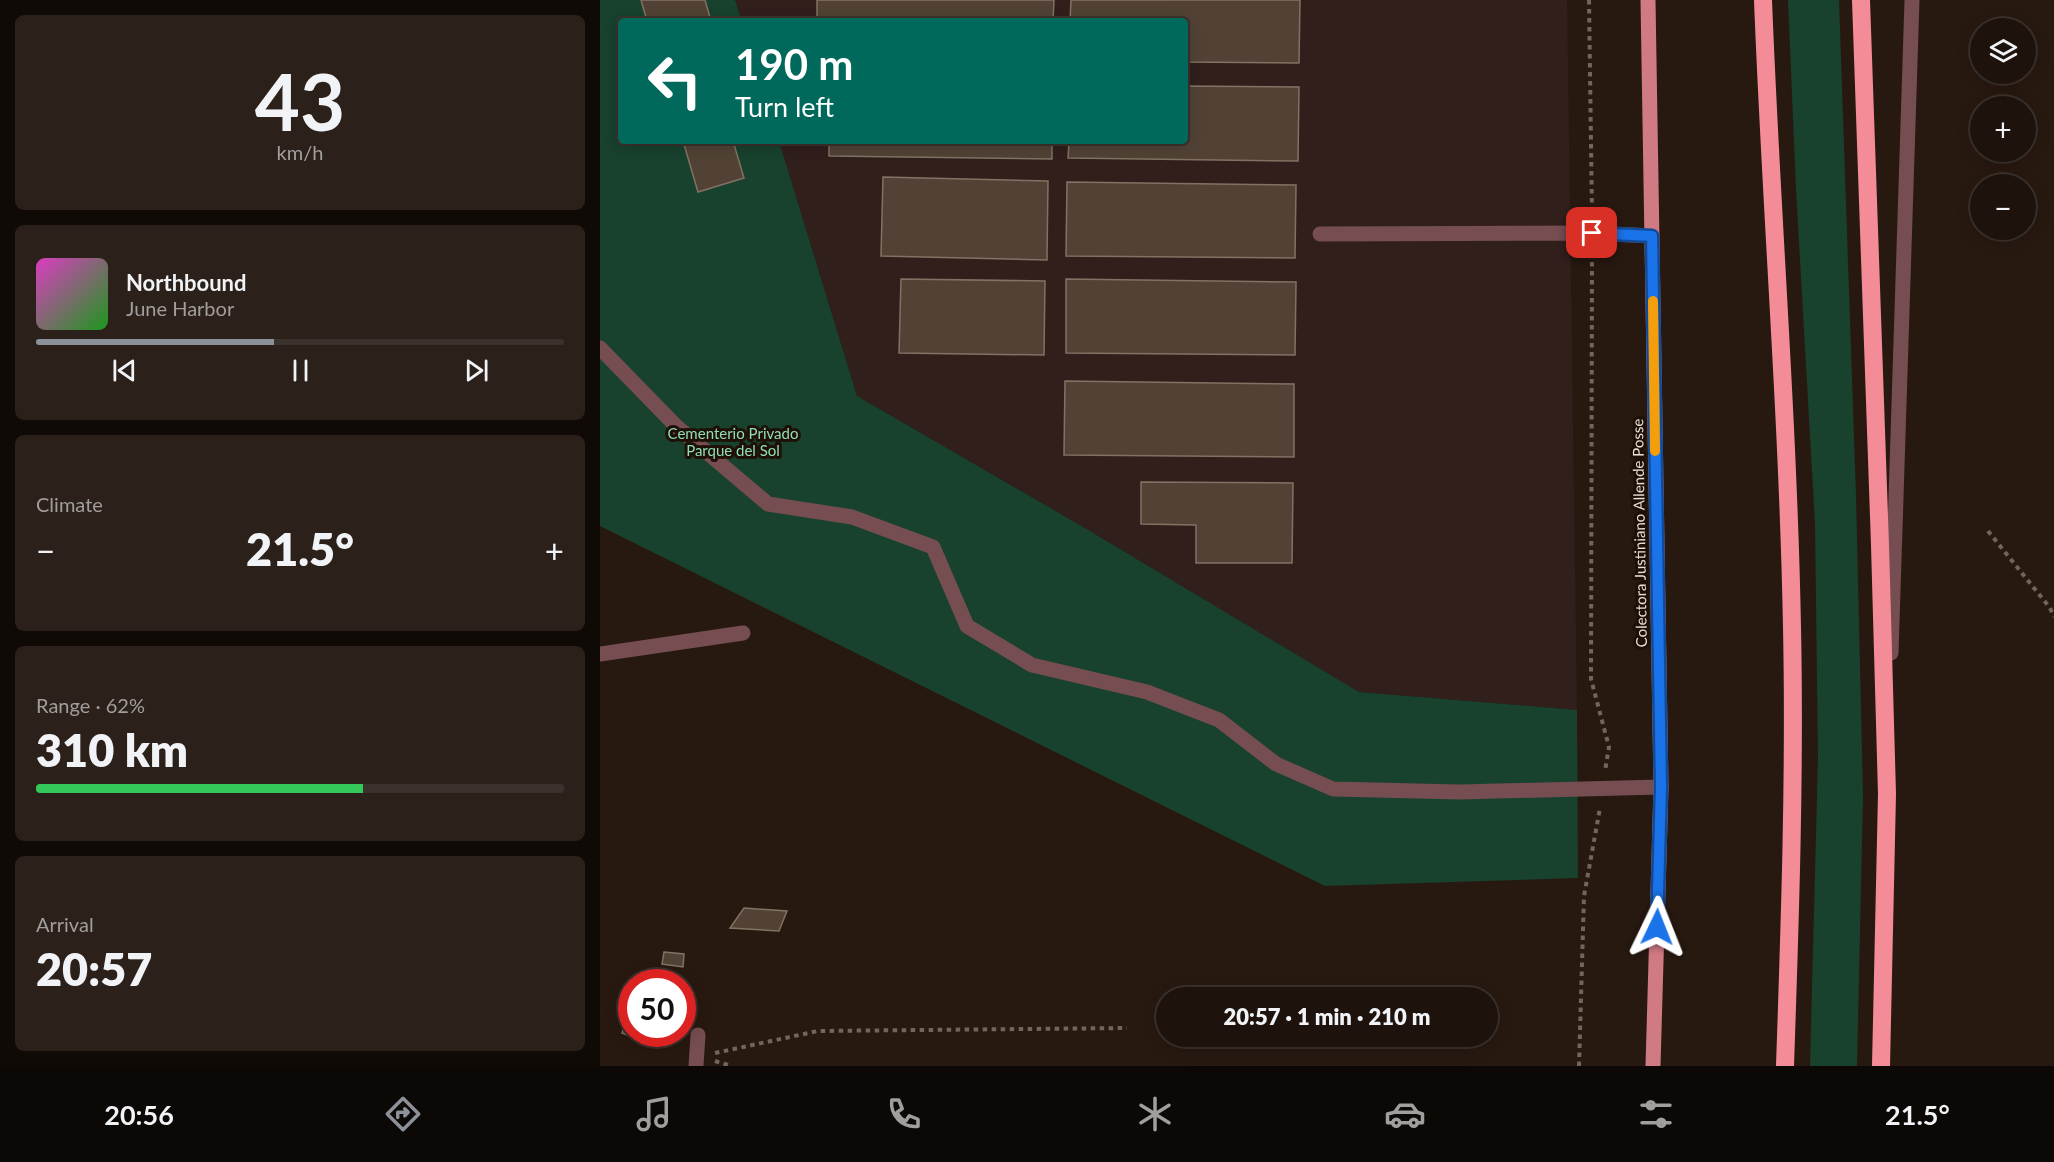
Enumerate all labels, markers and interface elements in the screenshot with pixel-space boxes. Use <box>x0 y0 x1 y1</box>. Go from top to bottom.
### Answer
map controls <box>1970 18 2036 240</box>
button: layers <box>1970 18 2036 84</box>
text: 190 m <box>735 39 853 89</box>
icon: left <box>636 42 714 120</box>
text: 43 <box>255 54 345 148</box>
text: Turn left <box>735 90 834 123</box>
button: + <box>1970 96 2036 162</box>
text: km/h <box>277 140 323 164</box>
button: − <box>1970 174 2036 240</box>
pin <box>1566 207 1617 258</box>
icon: arrive <box>1575 216 1608 249</box>
text: Northbound <box>126 269 246 296</box>
text: June Harbor <box>126 296 234 320</box>
icon: previous <box>108 354 141 387</box>
icon: pause <box>284 354 317 387</box>
icon: next <box>460 354 493 387</box>
street label: Colectora Justiniano Allende Posse <box>1628 418 1650 647</box>
park label: Cementerio Privado Parque del Sol <box>668 424 798 459</box>
text: Climate <box>36 492 103 516</box>
text: 21.5° <box>246 522 354 576</box>
text: − <box>36 530 55 570</box>
text: + <box>545 530 564 570</box>
text: Range · 62% <box>36 693 145 717</box>
text: 310 km <box>36 723 188 777</box>
position arrow <box>1625 895 1689 959</box>
text: Arrival <box>36 912 94 936</box>
text: 20:57 <box>36 942 152 996</box>
speed limit sign: 50 <box>618 969 696 1047</box>
text: 20:57 · 1 min · 210 m <box>1224 1003 1430 1030</box>
icon: directions <box>382 1093 424 1135</box>
icon: music <box>633 1093 675 1135</box>
icon: phone <box>883 1093 925 1135</box>
icon: climate <box>1134 1093 1176 1135</box>
icon: car <box>1384 1093 1426 1135</box>
icon: filters <box>1635 1093 1677 1135</box>
text: 20:56 <box>104 1098 174 1131</box>
text: 21.5° <box>1885 1098 1950 1131</box>

